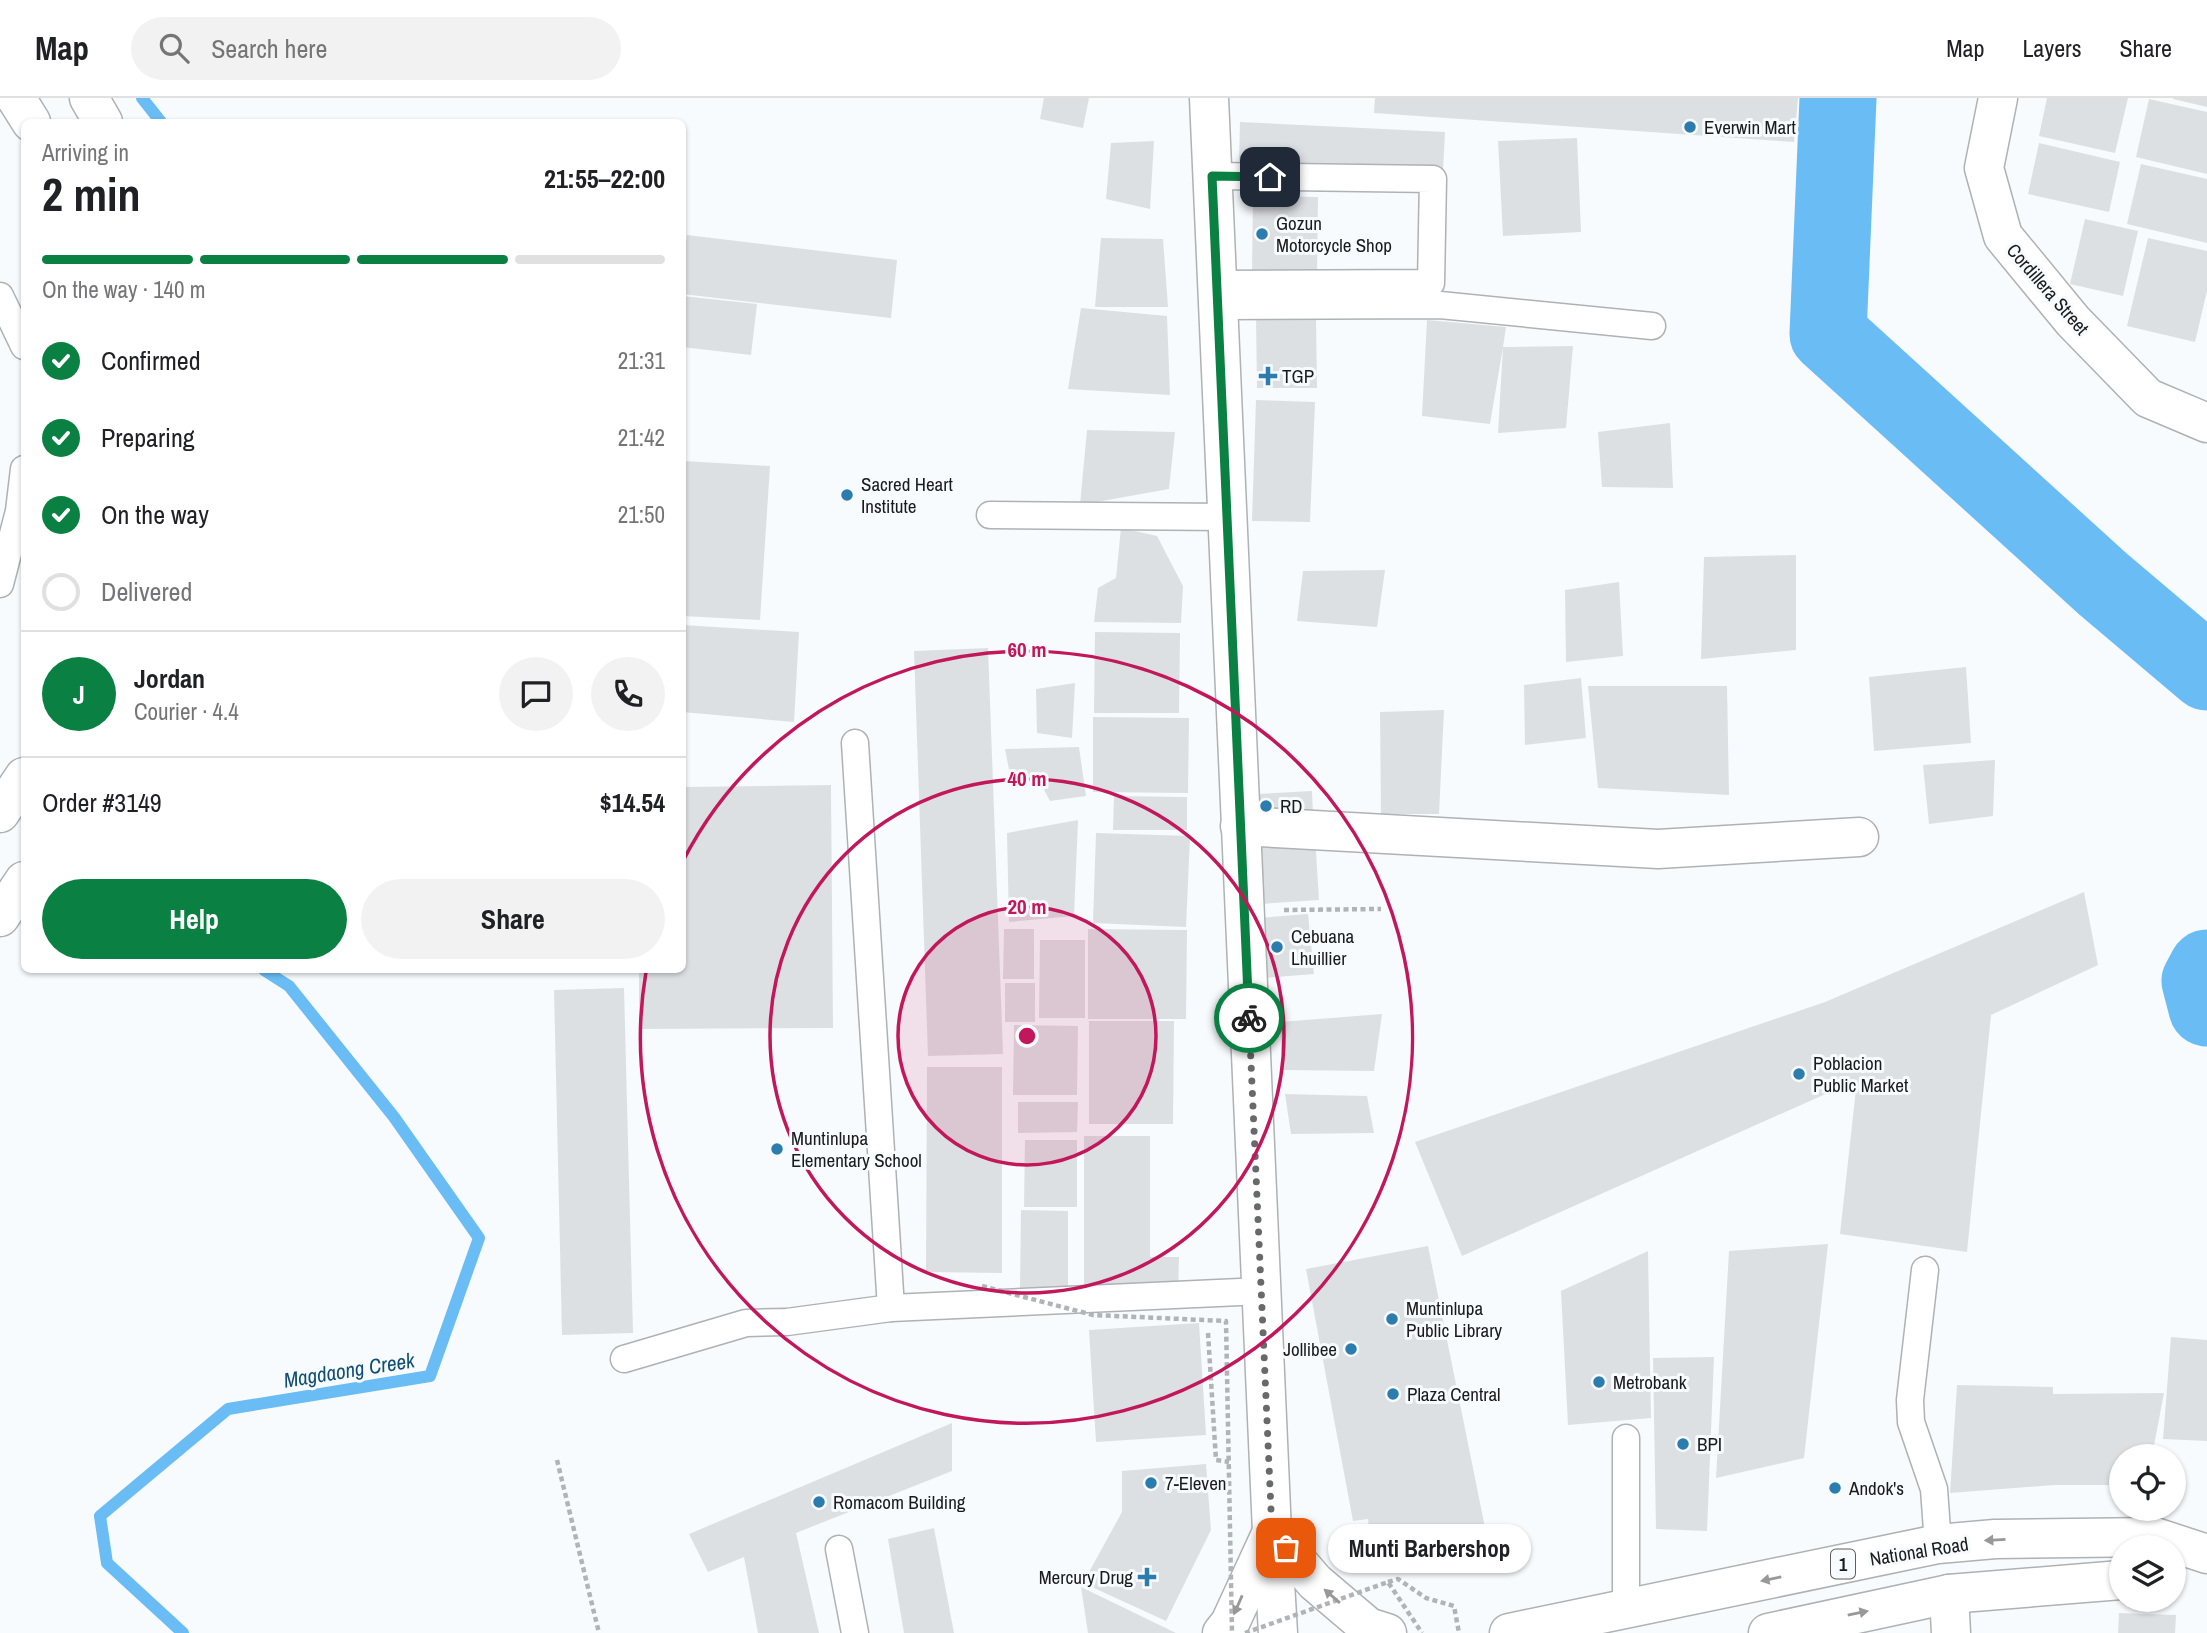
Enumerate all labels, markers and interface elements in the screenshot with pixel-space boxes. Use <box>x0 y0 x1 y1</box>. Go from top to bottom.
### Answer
search box <box>131 17 621 80</box>
text: Map <box>35 26 89 70</box>
icon: search <box>155 29 193 67</box>
text: Search here <box>211 31 327 66</box>
text: Map <box>1946 32 1984 64</box>
text: Layers <box>2022 32 2081 64</box>
text: Share <box>2119 32 2172 64</box>
place label: Everwin Mart <box>1704 114 1796 140</box>
marker: Everwin Mart <box>1682 119 1698 135</box>
text: Arriving in <box>42 137 129 168</box>
pin <box>1240 147 1300 207</box>
icon: home <box>1251 158 1289 196</box>
text: 21:55–22:00 <box>544 161 665 196</box>
text: 2 min <box>42 163 141 225</box>
place label: Gozun Motorcycle Shop <box>1276 210 1392 258</box>
marker: Gozun Motorcycle Shop <box>1254 226 1270 242</box>
street label: Cordillera Street <box>2001 238 2095 341</box>
text: On the way · 140 m <box>42 274 206 305</box>
icon: check <box>42 342 80 380</box>
text: Confirmed <box>101 343 201 378</box>
text: 21:31 <box>618 345 665 376</box>
place label: TGP <box>1282 363 1314 389</box>
marker: TGP <box>1260 368 1276 384</box>
icon: check <box>42 419 80 457</box>
text: Preparing <box>101 420 195 455</box>
text: 21:42 <box>618 422 665 453</box>
place label: Sacred Heart Institute <box>861 471 953 519</box>
marker: Sacred Heart Institute <box>839 487 855 503</box>
icon: check <box>42 496 80 534</box>
text: On the way <box>101 497 209 532</box>
text: 21:50 <box>618 499 665 530</box>
text: Delivered <box>101 574 192 609</box>
text: 60 m <box>1007 635 1047 664</box>
button: chat <box>499 657 573 731</box>
button: phone <box>591 657 665 731</box>
text: Jordan <box>134 661 205 696</box>
text: J <box>73 677 85 712</box>
text: Courier · 4.4 <box>134 696 239 727</box>
text: 40 m <box>1007 764 1047 793</box>
text: Order #3149 <box>42 785 162 820</box>
text: $14.54 <box>600 785 665 820</box>
place label: RD <box>1280 793 1303 819</box>
marker: RD <box>1258 798 1274 814</box>
button: Help <box>42 879 347 959</box>
button: Share <box>361 879 665 959</box>
text: 20 m <box>1007 892 1047 921</box>
place label: Cebuana Lhuillier <box>1291 923 1355 971</box>
marker: Cebuana Lhuillier <box>1269 939 1285 955</box>
courier <box>1214 983 1284 1053</box>
icon: bike <box>1230 999 1268 1037</box>
centre of rings <box>1015 1024 1039 1048</box>
place label: Poblacion Public Market <box>1813 1050 1909 1098</box>
marker: Poblacion Public Market <box>1791 1066 1807 1082</box>
place label: Muntinlupa Elementary School <box>791 1125 922 1173</box>
marker: Muntinlupa Elementary School <box>769 1141 785 1157</box>
place label: Muntinlupa Public Library <box>1406 1295 1502 1343</box>
marker: Muntinlupa Public Library <box>1384 1311 1400 1327</box>
place label: Jollibee <box>1283 1336 1337 1362</box>
marker: Jollibee <box>1343 1341 1359 1357</box>
water label: Magdaong Creek <box>281 1345 418 1395</box>
place label: Metrobank <box>1613 1369 1687 1395</box>
marker: Metrobank <box>1591 1374 1607 1390</box>
place label: Plaza Central <box>1407 1381 1501 1407</box>
marker: Plaza Central <box>1385 1386 1401 1402</box>
place label: BPI <box>1697 1431 1722 1457</box>
marker: BPI <box>1675 1436 1691 1452</box>
map controls <box>2109 1444 2186 1612</box>
button: locate <box>2109 1444 2186 1521</box>
place label: 7-Eleven <box>1165 1470 1226 1496</box>
marker: 7-Eleven <box>1143 1475 1159 1491</box>
place label: Andok's <box>1848 1475 1904 1501</box>
marker: Andok's <box>1827 1480 1843 1496</box>
place label: Romacom Building <box>833 1489 966 1515</box>
marker: Romacom Building <box>811 1494 827 1510</box>
pin <box>1256 1518 1316 1578</box>
callout: Munti Barbershop <box>1328 1524 1531 1572</box>
icon: bag <box>1267 1529 1305 1567</box>
street label: National Road <box>1868 1530 1970 1572</box>
text: Munti Barbershop <box>1349 1533 1510 1564</box>
one-way arrow <box>1984 1535 2006 1546</box>
button: layers <box>2109 1535 2186 1612</box>
road number: 1 <box>1831 1549 1855 1578</box>
place label: Mercury Drug <box>1039 1564 1133 1590</box>
marker: Mercury Drug <box>1139 1569 1155 1585</box>
one-way arrow <box>1760 1573 1782 1584</box>
one-way arrow <box>1323 1589 1340 1604</box>
one-way arrow <box>1232 1595 1244 1615</box>
one-way arrow <box>1847 1608 1869 1619</box>

